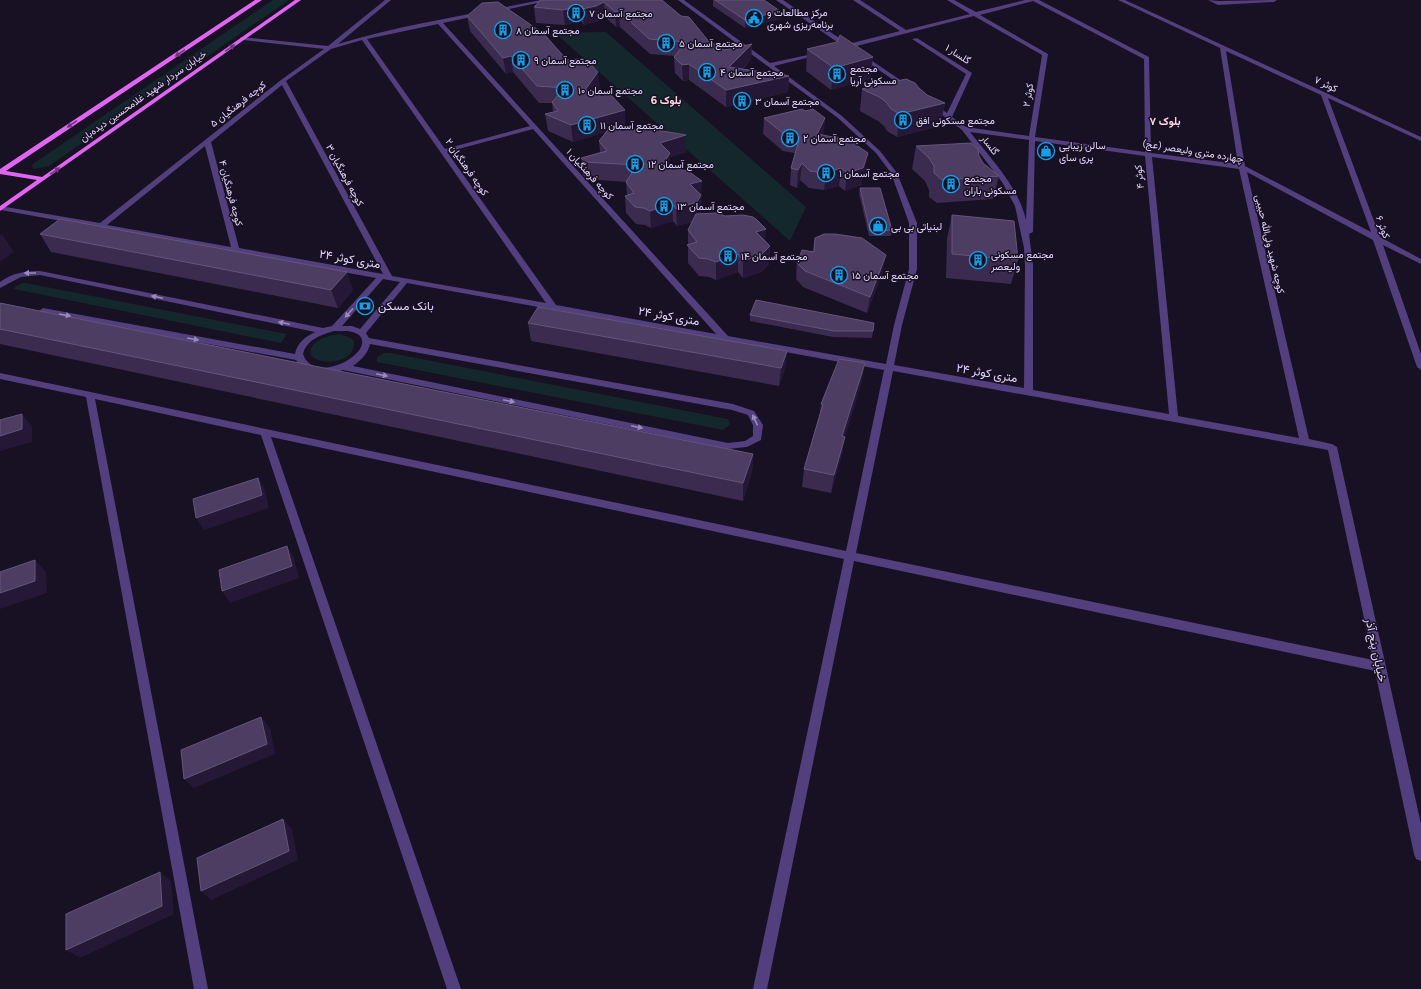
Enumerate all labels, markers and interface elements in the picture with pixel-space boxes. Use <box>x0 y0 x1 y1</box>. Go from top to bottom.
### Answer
building icon: مجتمع آسمان ۷ <box>566 3 586 23</box>
place label: مرکز مطالعات و برنامه‌ریزی شهری <box>767 6 833 31</box>
place label: مجتمع آسمان ۷ <box>589 7 653 20</box>
public building icon: مرکز مطالعات و برنامه‌ریزی شهری <box>744 8 764 28</box>
building icon: مجتمع آسمان ۸ <box>493 20 513 40</box>
place label: مجتمع آسمان ۸ <box>516 24 580 37</box>
building icon: مجتمع آسمان ۵ <box>656 33 676 53</box>
place label: مجتمع آسمان ۵ <box>679 37 743 50</box>
street label: گلسار ۱ <box>943 41 974 67</box>
one-way arrow <box>225 44 235 52</box>
street label: خیابان سردار شهید غلامحسین دیده‌بان <box>77 47 209 145</box>
one-way arrow <box>174 49 186 56</box>
building icon: مجتمع آسمان ۹ <box>511 50 531 70</box>
place label: مجتمع آسمان ۹ <box>534 54 597 67</box>
building icon: مجتمع آسمان ۴ <box>697 62 717 82</box>
place label: مجتمع مسکونی آریا <box>850 62 897 87</box>
building icon: مجتمع مسکونی آریا <box>827 64 847 84</box>
place label: مجتمع آسمان ۴ <box>720 66 783 79</box>
street label: کوثر ۷ <box>1312 73 1340 95</box>
street label: کوچه فرهنگیان ۵ <box>207 78 270 131</box>
building icon: مجتمع آسمان ۱۰ <box>555 80 575 100</box>
street label: کوثر ۲ <box>1020 82 1036 108</box>
place label: مجتمع آسمان ۱۰ <box>578 84 643 97</box>
building icon: مجتمع آسمان ۳ <box>732 91 752 111</box>
district label: بلوک 6 <box>651 94 681 107</box>
place label: مجتمع آسمان ۳ <box>755 95 819 108</box>
building icon: مجتمع مسکونی افق <box>893 110 913 130</box>
place label: مجتمع مسکونی افق <box>916 114 995 127</box>
building icon: مجتمع آسمان ۱۱ <box>577 115 597 135</box>
district label: بلوک ۷ <box>1150 115 1181 128</box>
place label: مجتمع آسمان ۱۱ <box>600 119 664 132</box>
one-way arrow <box>67 120 77 128</box>
building icon: مجتمع آسمان ۲ <box>780 128 800 148</box>
street label: گلسار <box>977 131 1002 158</box>
place label: مجتمع آسمان ۲ <box>803 132 866 145</box>
street label: کوچه فرهنگیان ۲ <box>442 136 492 199</box>
street label: چهارده متری ولیعصر (عج) <box>1142 137 1245 166</box>
place label: سالن زیبایی پری سای <box>1059 139 1106 165</box>
shop icon: سالن زیبایی پری سای <box>1036 141 1056 161</box>
street label: کوچه فرهنگیان ۳ <box>322 142 367 209</box>
street label: کوچه فرهنگیان ۱ <box>563 146 617 203</box>
building icon: مجتمع آسمان ۱۲ <box>625 154 645 174</box>
place label: مجتمع آسمان ۱۲ <box>648 158 714 171</box>
street label: کوچه فرهنگیان ۴ <box>215 159 246 228</box>
building icon: مجتمع آسمان ۱ <box>816 163 836 183</box>
street label: کوثر ۴ <box>1131 164 1147 190</box>
one-way arrow <box>50 167 60 175</box>
place label: مجتمع آسمان ۱ <box>839 167 900 180</box>
place label: مجتمع مسکونی باران <box>964 172 1017 197</box>
building icon: مجتمع مسکونی باران <box>941 174 961 194</box>
street label: کوچه شهید ولی‌الله حبیبی <box>1251 193 1288 295</box>
building icon: مجتمع آسمان ۱۳ <box>654 196 674 216</box>
place label: مجتمع آسمان ۱۳ <box>677 200 744 213</box>
street label: کوثر ۶ <box>1373 214 1393 241</box>
shop icon: لبنیاتی بی بی <box>868 216 888 236</box>
place label: لبنیاتی بی بی <box>891 220 942 233</box>
building icon: مجتمع آسمان ۱۴ <box>718 246 738 266</box>
street label: ۲۴ متری کوثر <box>318 247 382 272</box>
place label: مجتمع مسکونی ولیعصر <box>990 248 1054 273</box>
place label: مجتمع آسمان ۱۴ <box>741 250 807 263</box>
building icon: مجتمع مسکونی ولیعصر <box>968 250 988 270</box>
building icon: مجتمع آسمان ۱۵ <box>829 265 849 285</box>
place label: مجتمع آسمان ۱۵ <box>852 269 919 282</box>
one-way arrow <box>23 270 36 276</box>
one-way arrow <box>151 294 163 300</box>
bank icon: بانک مسکن <box>355 296 375 316</box>
place label: بانک مسکن <box>378 299 434 314</box>
street label: ۲۴ متری کوثر <box>637 304 701 329</box>
one-way arrow <box>344 308 354 318</box>
one-way arrow <box>59 313 71 319</box>
one-way arrow <box>278 320 291 326</box>
one-way arrow <box>187 336 199 342</box>
street label: ۲۴ متری کوثر <box>955 361 1019 386</box>
one-way arrow <box>376 372 388 378</box>
one-way arrow <box>503 399 515 405</box>
one-way arrow <box>752 414 758 426</box>
one-way arrow <box>630 425 643 431</box>
street label: خیابان پنج آذر <box>1360 616 1390 684</box>

